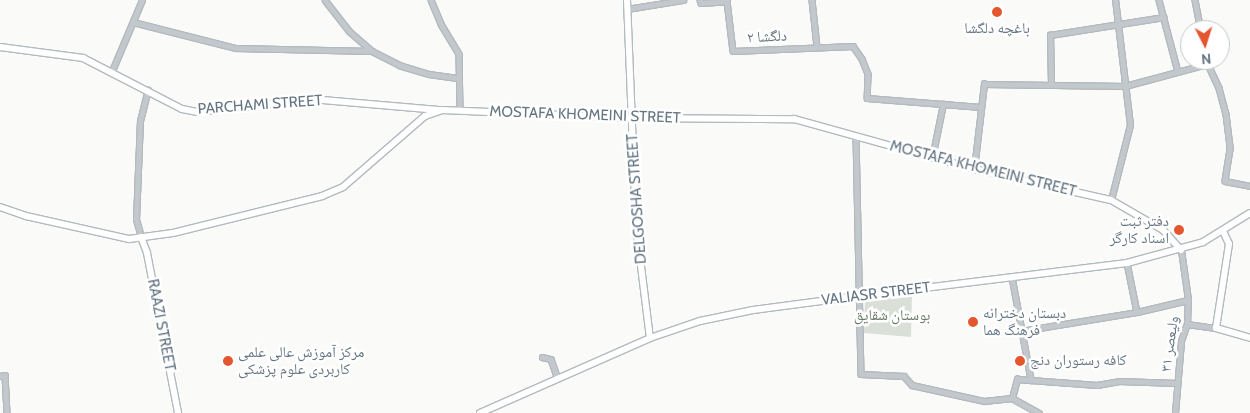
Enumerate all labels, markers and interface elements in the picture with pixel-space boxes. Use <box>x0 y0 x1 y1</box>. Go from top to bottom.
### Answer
marker: باغچه دلگشا <box>991 6 1003 18</box>
place label: باغچه دلگشا <box>964 20 1030 38</box>
north arrow <box>1180 20 1230 70</box>
street label: دلگشا ۲ <box>746 27 788 47</box>
text: N <box>1201 50 1212 68</box>
street label: PARCHAMI STREET <box>197 92 323 118</box>
street label: MOSTAFA KHOMEINI STREET <box>489 103 681 127</box>
street label: DELGOSHA STREET <box>623 133 651 265</box>
street label: MOSTAFA KHOMEINI STREET <box>888 137 1078 201</box>
place label: دفتر ثبت اسناد کارگر <box>1110 212 1169 247</box>
marker: دفتر ثبت اسناد کارگر <box>1173 224 1185 236</box>
street label: RAAZI STREET <box>143 277 179 373</box>
street label: VALIASR STREET <box>820 278 932 310</box>
place label: دبستان دخترانه فرهنگ هما <box>983 304 1066 339</box>
park label: بوستان شقایق <box>854 307 930 325</box>
street label: ولیعصر ۳۱ <box>1157 315 1183 373</box>
marker: دبستان دخترانه فرهنگ هما <box>967 316 979 328</box>
place label: مرکز آموزش عالی علمی کاربردی علوم پزشکی <box>238 343 364 378</box>
place label: کافه رستوران دنج <box>1030 352 1126 370</box>
marker: مرکز آموزش عالی علمی کاربردی علوم پزشکی <box>222 355 234 367</box>
marker: کافه رستوران دنج <box>1014 355 1026 367</box>

